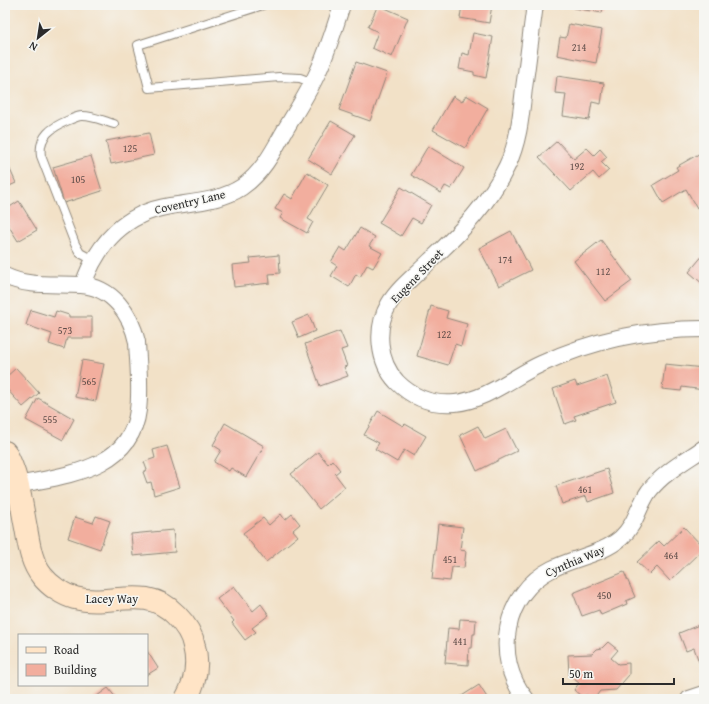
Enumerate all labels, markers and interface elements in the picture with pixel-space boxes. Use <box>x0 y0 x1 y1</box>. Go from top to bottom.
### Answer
north arrow <box>18 18 58 58</box>
text: N <box>25 38 40 55</box>
house number: 214 <box>572 40 586 55</box>
house number: 125 <box>123 141 137 156</box>
house number: 192 <box>570 159 584 174</box>
house number: 105 <box>71 172 85 187</box>
street label: Coventry Lane <box>153 185 227 218</box>
street label: Eugene Street <box>386 244 447 307</box>
house number: 174 <box>498 252 512 267</box>
house number: 112 <box>596 264 610 279</box>
house number: 573 <box>58 323 72 338</box>
house number: 122 <box>437 327 451 342</box>
house number: 565 <box>82 374 96 389</box>
house number: 555 <box>43 412 57 427</box>
house number: 461 <box>578 482 592 497</box>
street label: Cynthia Way <box>542 540 607 581</box>
house number: 464 <box>664 548 678 563</box>
house number: 451 <box>443 552 457 567</box>
house number: 450 <box>597 588 611 603</box>
street label: Lacey Way <box>86 590 138 607</box>
legend <box>18 634 148 686</box>
house number: 441 <box>453 634 467 649</box>
text: Road <box>54 641 80 658</box>
scale bar <box>563 660 674 686</box>
text: Building <box>54 661 97 678</box>
text: 50 m <box>569 665 593 682</box>

